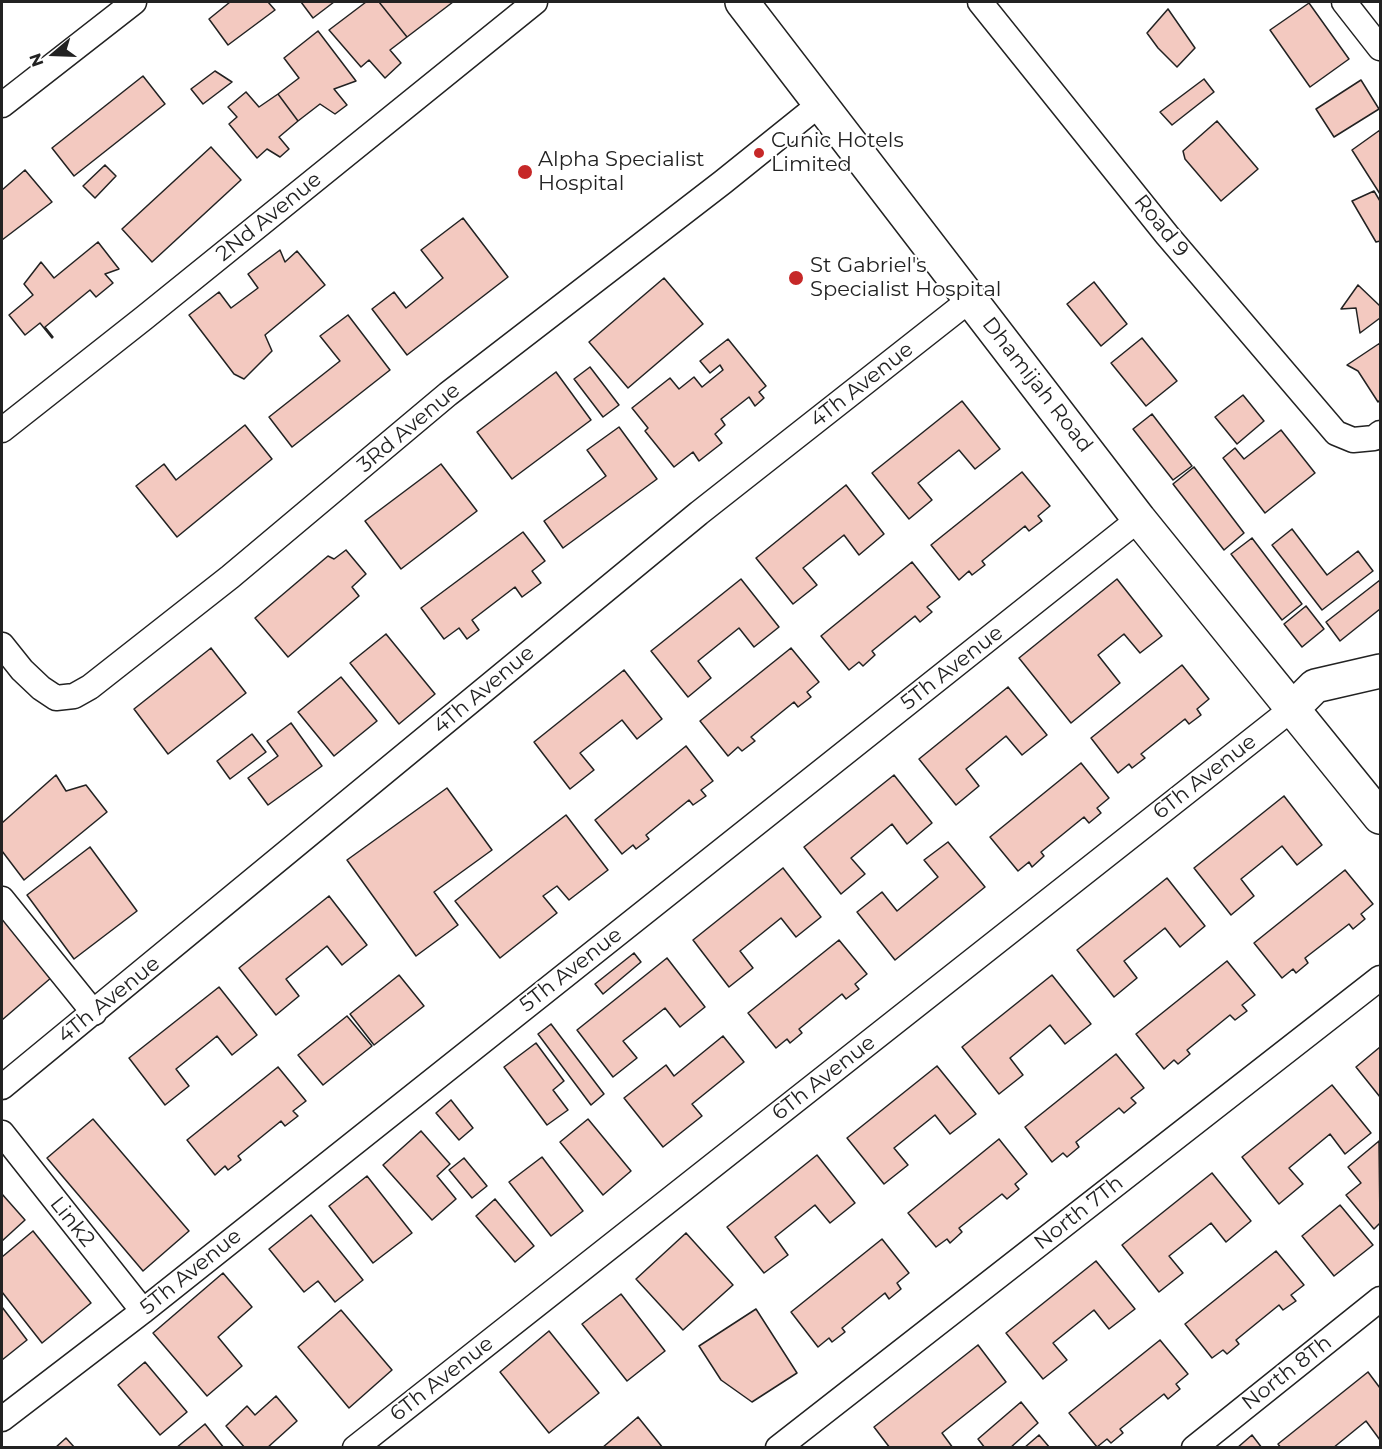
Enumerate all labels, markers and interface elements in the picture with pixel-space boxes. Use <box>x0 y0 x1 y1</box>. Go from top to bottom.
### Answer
north arrow <box>24 24 84 84</box>
text: N <box>25 51 48 69</box>
place label: Cunic Hotels Limited <box>771 128 904 178</box>
marker: Cunic Hotels Limited <box>752 146 766 160</box>
place label: Alpha Specialist Hospital <box>538 147 705 197</box>
marker: Alpha Specialist Hospital <box>516 163 534 181</box>
street label: 2Nd Avenue <box>211 167 327 267</box>
street label: Road 9 <box>1128 190 1194 262</box>
place label: St Gabriel's Specialist Hospital <box>810 253 1001 303</box>
marker: St Gabriel's Specialist Hospital <box>787 269 805 287</box>
street label: Dhamijah Road <box>976 312 1098 458</box>
street label: 4Th Avenue <box>805 337 919 433</box>
street label: 3Rd Avenue <box>353 378 465 478</box>
street label: 5Th Avenue <box>896 620 1008 716</box>
street label: 4Th Avenue <box>428 641 540 739</box>
street label: 6Th Avenue <box>1149 729 1261 825</box>
street label: 5Th Avenue <box>515 922 627 1018</box>
street label: 4Th Avenue <box>53 951 165 1049</box>
street label: 6Th Avenue <box>768 1030 880 1126</box>
street label: North 7Th <box>1030 1170 1128 1256</box>
street label: Link2 <box>44 1192 100 1252</box>
street label: 5Th Avenue <box>135 1224 247 1320</box>
street label: North 8Th <box>1237 1330 1337 1416</box>
street label: 6Th Avenue <box>386 1331 498 1427</box>

